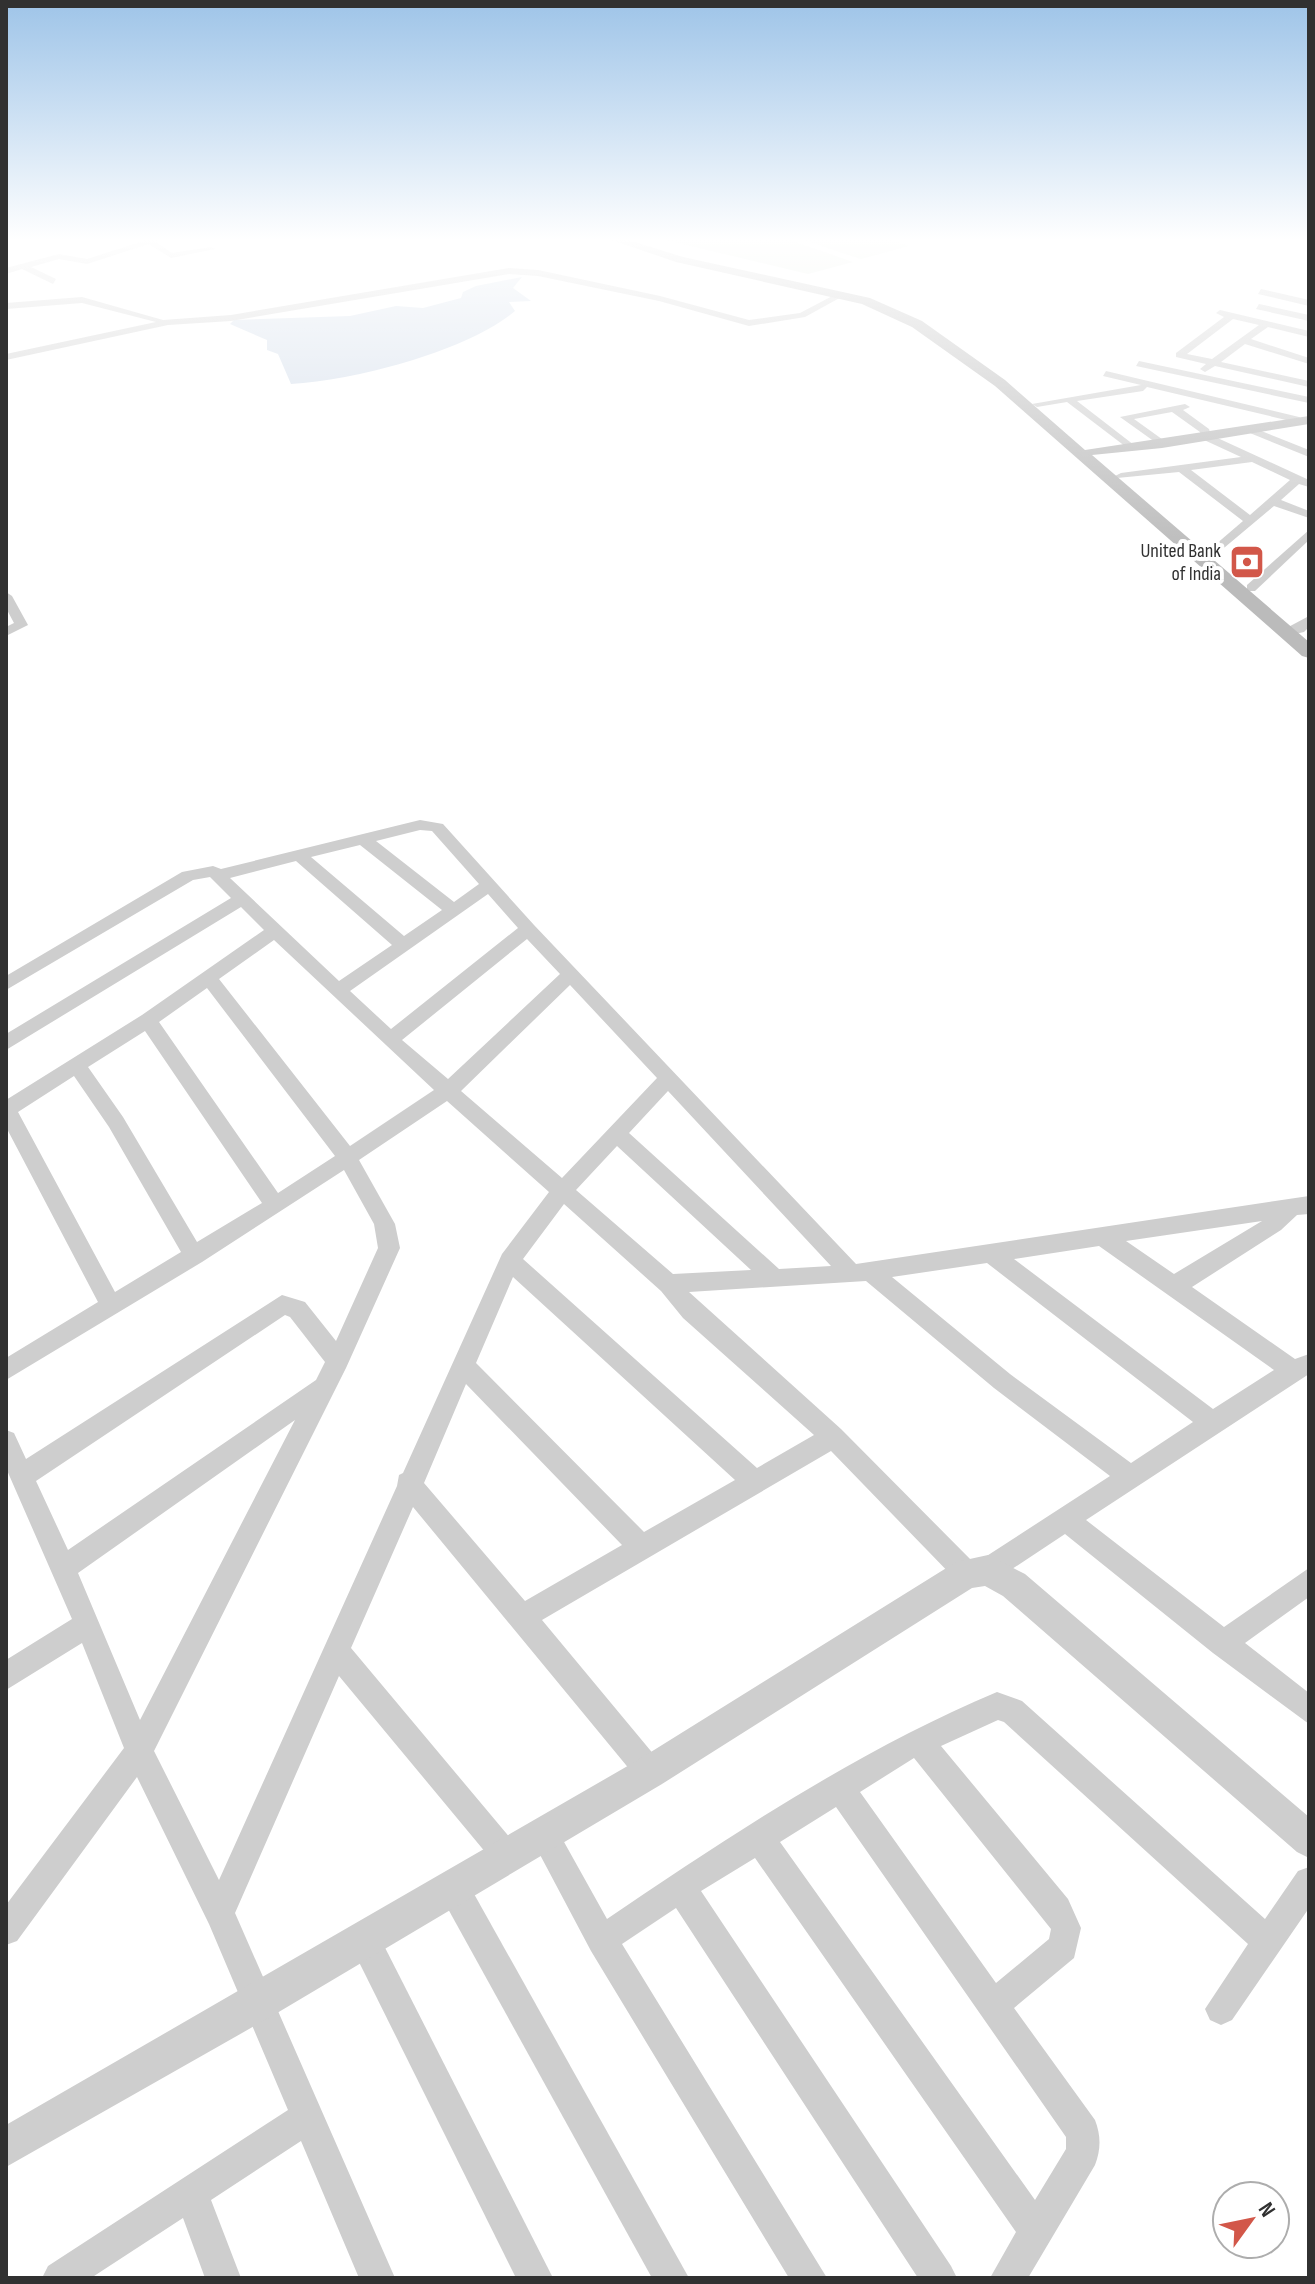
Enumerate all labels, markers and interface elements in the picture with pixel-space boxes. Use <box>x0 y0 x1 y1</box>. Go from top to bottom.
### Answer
place label: United Bank of India <box>1140 539 1221 586</box>
bank icon: United Bank of India <box>1228 543 1266 581</box>
north arrow <box>1211 2180 1291 2260</box>
text: N <box>1252 2198 1281 2222</box>

